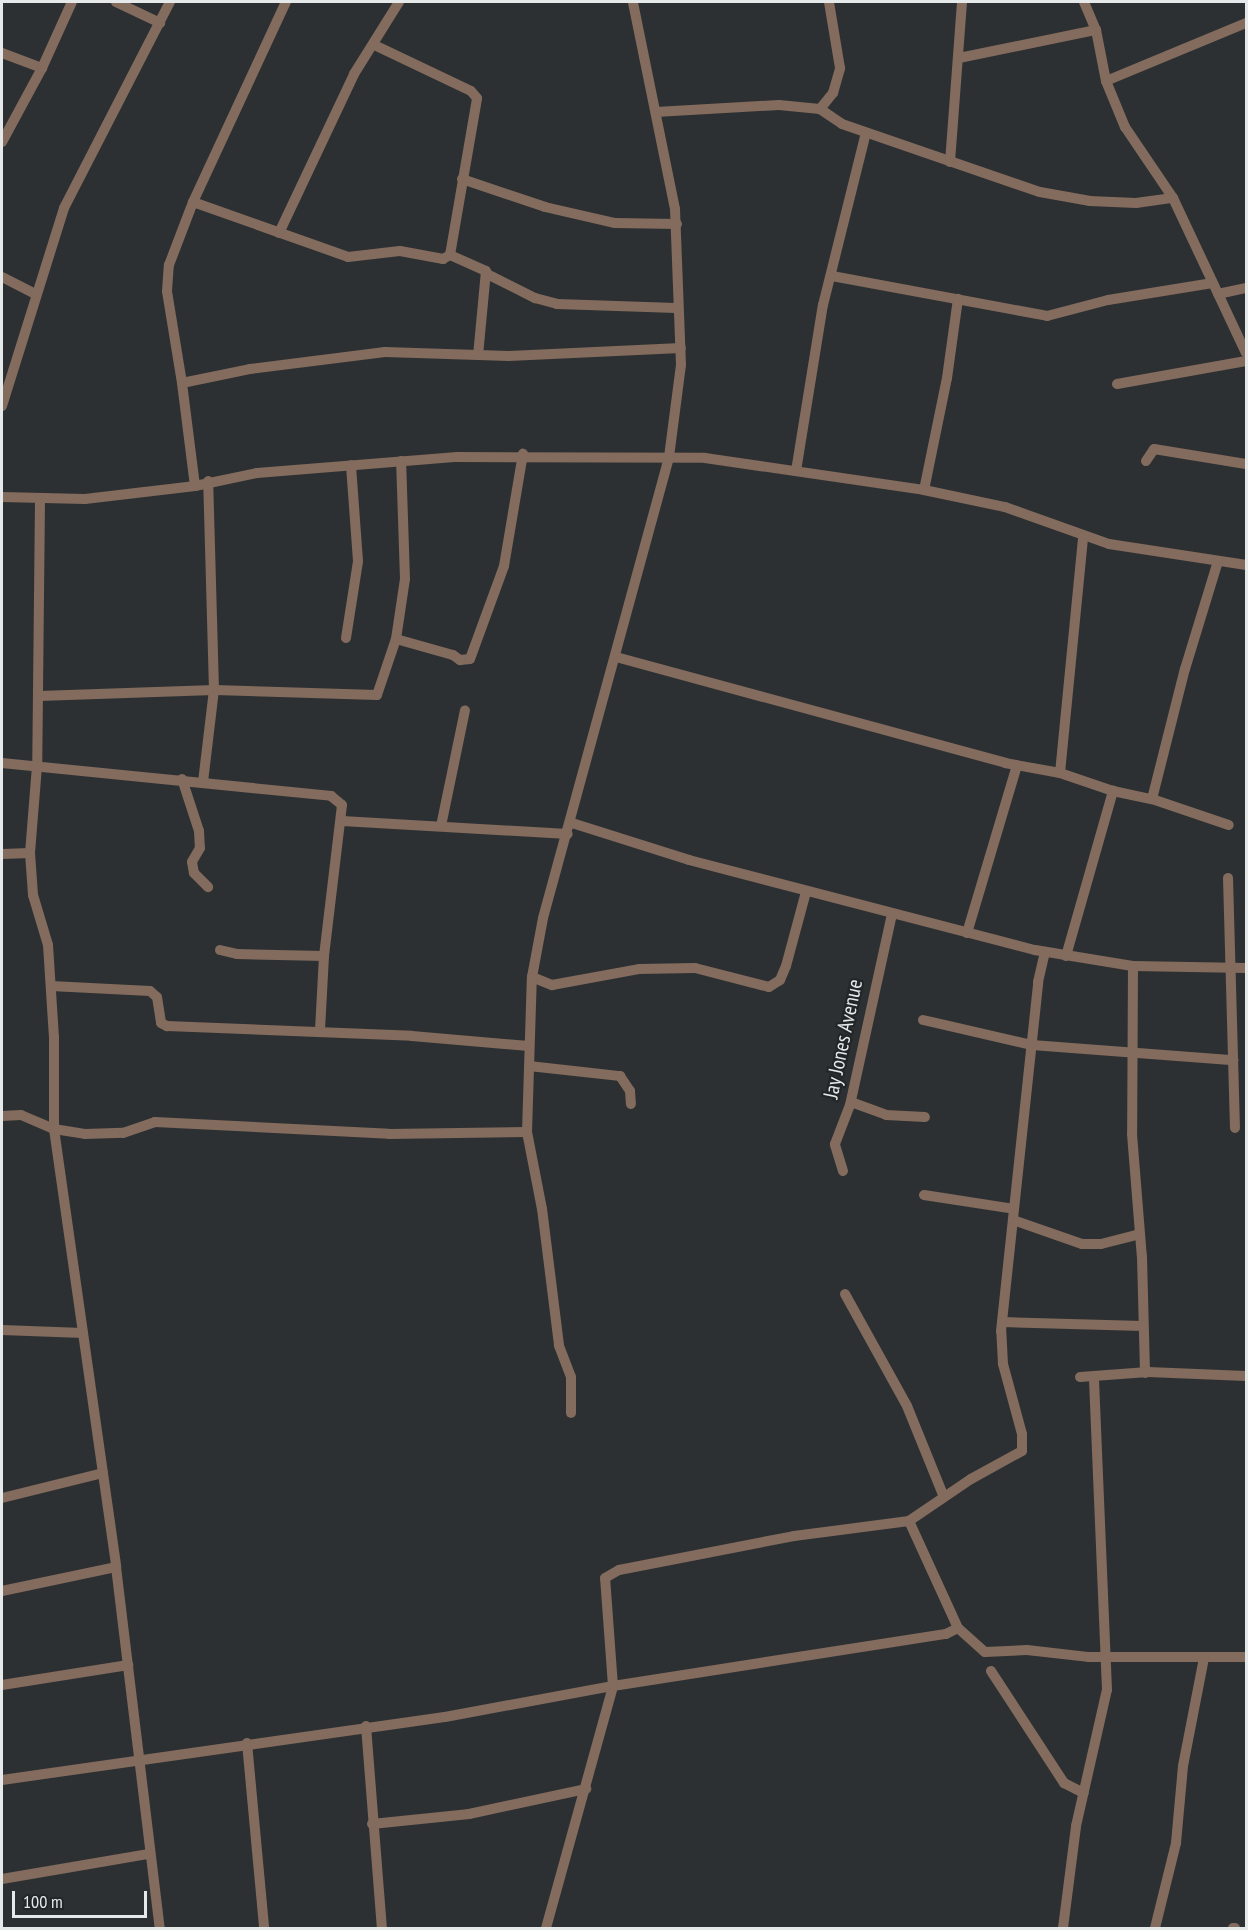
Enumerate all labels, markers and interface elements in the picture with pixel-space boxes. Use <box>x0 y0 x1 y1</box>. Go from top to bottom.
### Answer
street label: Jay Jones Avenue <box>818 976 868 1102</box>
scale bar <box>15 1879 150 1917</box>
text: 100 m <box>23 1890 63 1913</box>

